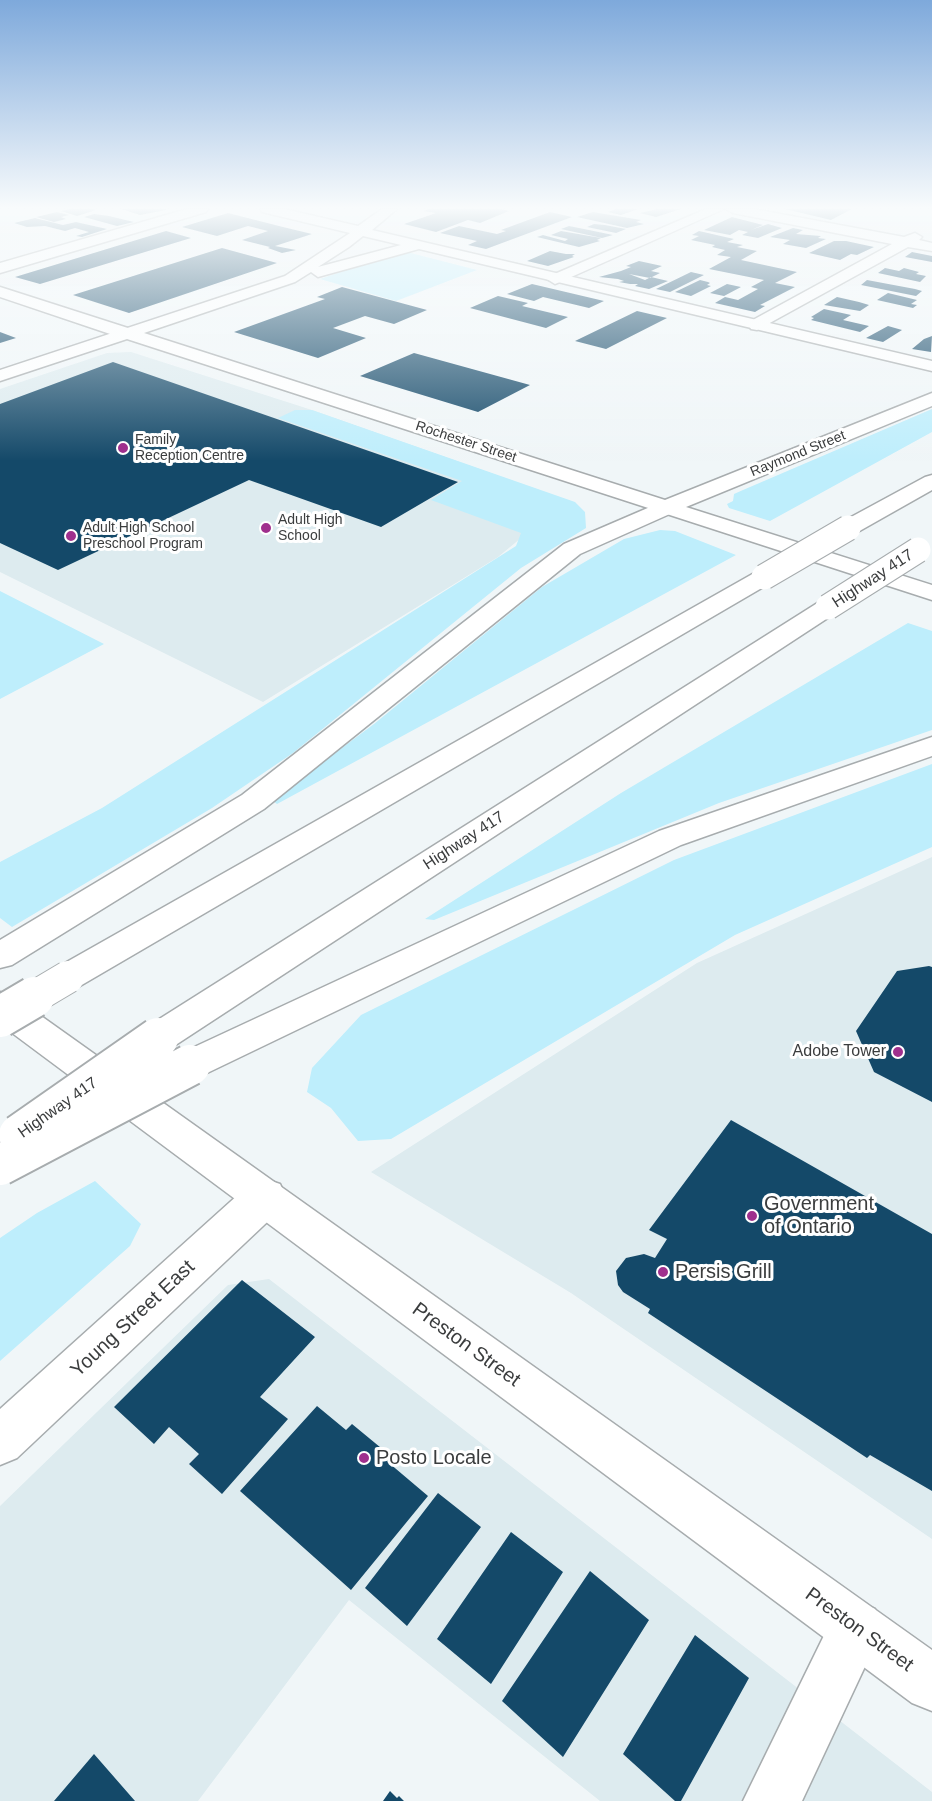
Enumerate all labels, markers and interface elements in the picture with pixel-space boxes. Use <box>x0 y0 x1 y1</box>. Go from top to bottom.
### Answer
street label: Rochester Street <box>413 418 519 466</box>
street label: Raymond Street <box>748 427 848 481</box>
place label: Family Reception Centre <box>135 432 244 464</box>
marker: Family Reception Centre <box>116 441 130 455</box>
place label: Adult High School <box>278 512 343 544</box>
place label: Adult High School Preschool Program <box>83 520 203 552</box>
marker: Adult High School <box>259 521 273 535</box>
marker: Adult High School Preschool Program <box>64 529 78 543</box>
street label: Highway 417 <box>829 546 917 612</box>
street label: Highway 417 <box>420 808 508 874</box>
place label: Adobe Tower <box>793 1042 886 1062</box>
marker: Adobe Tower <box>891 1045 905 1059</box>
street label: Highway 417 <box>15 1074 101 1142</box>
place label: Government of Ontario <box>764 1192 874 1239</box>
marker: Government of Ontario <box>745 1209 759 1223</box>
street label: Young Street East <box>66 1255 200 1383</box>
place label: Persis Grill <box>675 1260 772 1284</box>
marker: Persis Grill <box>656 1265 670 1279</box>
street label: Preston Street <box>407 1298 525 1392</box>
place label: Posto Locale <box>376 1446 492 1470</box>
marker: Posto Locale <box>357 1451 371 1465</box>
street label: Preston Street <box>800 1583 918 1677</box>

